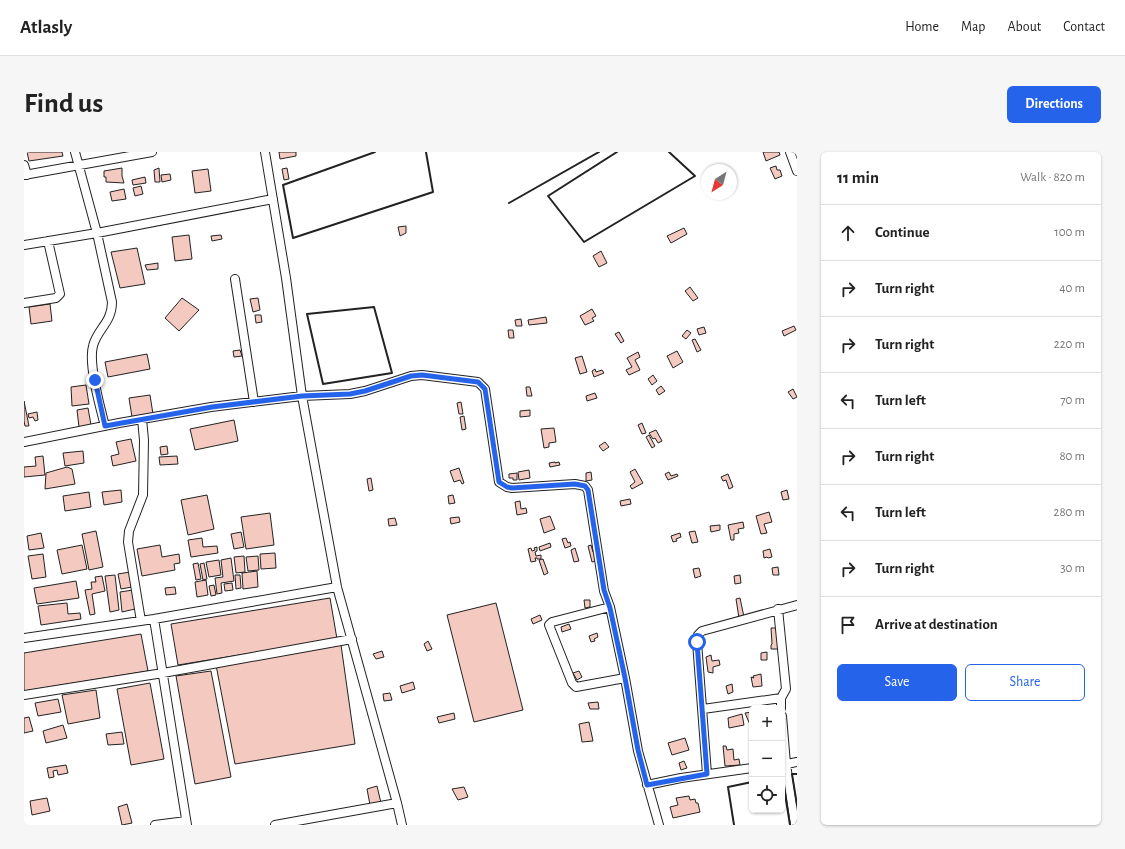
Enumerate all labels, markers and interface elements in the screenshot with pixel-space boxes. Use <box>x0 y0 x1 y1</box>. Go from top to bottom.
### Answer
text: Atlasly <box>20 18 72 37</box>
text: Home <box>905 20 939 34</box>
text: Map <box>961 20 985 34</box>
text: About <box>1007 20 1041 34</box>
text: Contact <box>1063 20 1105 34</box>
button: Directions <box>1007 86 1101 123</box>
text: Find us <box>24 90 103 118</box>
north arrow <box>701 164 737 200</box>
text: 11 min <box>837 169 879 186</box>
text: Walk · 820 m <box>1020 171 1085 184</box>
icon: ahead <box>837 222 859 244</box>
text: Continue <box>875 225 930 240</box>
text: 100 m <box>1054 226 1085 239</box>
icon: right <box>837 278 859 300</box>
text: Turn right <box>875 281 934 296</box>
text: 40 m <box>1059 282 1085 295</box>
icon: right <box>837 334 859 356</box>
text: Turn right <box>875 337 934 352</box>
text: 220 m <box>1054 338 1085 351</box>
route end <box>86 371 104 389</box>
icon: left <box>837 390 859 412</box>
text: Turn left <box>875 393 926 408</box>
text: 70 m <box>1060 394 1085 407</box>
icon: right <box>837 446 859 468</box>
text: Turn right <box>875 449 934 464</box>
text: 80 m <box>1059 450 1085 463</box>
icon: left <box>837 502 859 524</box>
text: Turn left <box>875 505 926 520</box>
text: 280 m <box>1054 506 1085 519</box>
icon: right <box>837 558 859 580</box>
text: Turn right <box>875 561 934 576</box>
text: 30 m <box>1060 562 1085 575</box>
icon: arrive <box>837 614 859 636</box>
text: Arrive at destination <box>875 617 998 632</box>
route start <box>688 633 706 651</box>
button: Save <box>837 664 957 701</box>
button: Share <box>965 664 1085 701</box>
map controls <box>749 705 785 813</box>
button: + <box>749 705 785 741</box>
button: − <box>749 741 785 777</box>
button: locate <box>749 777 785 813</box>

